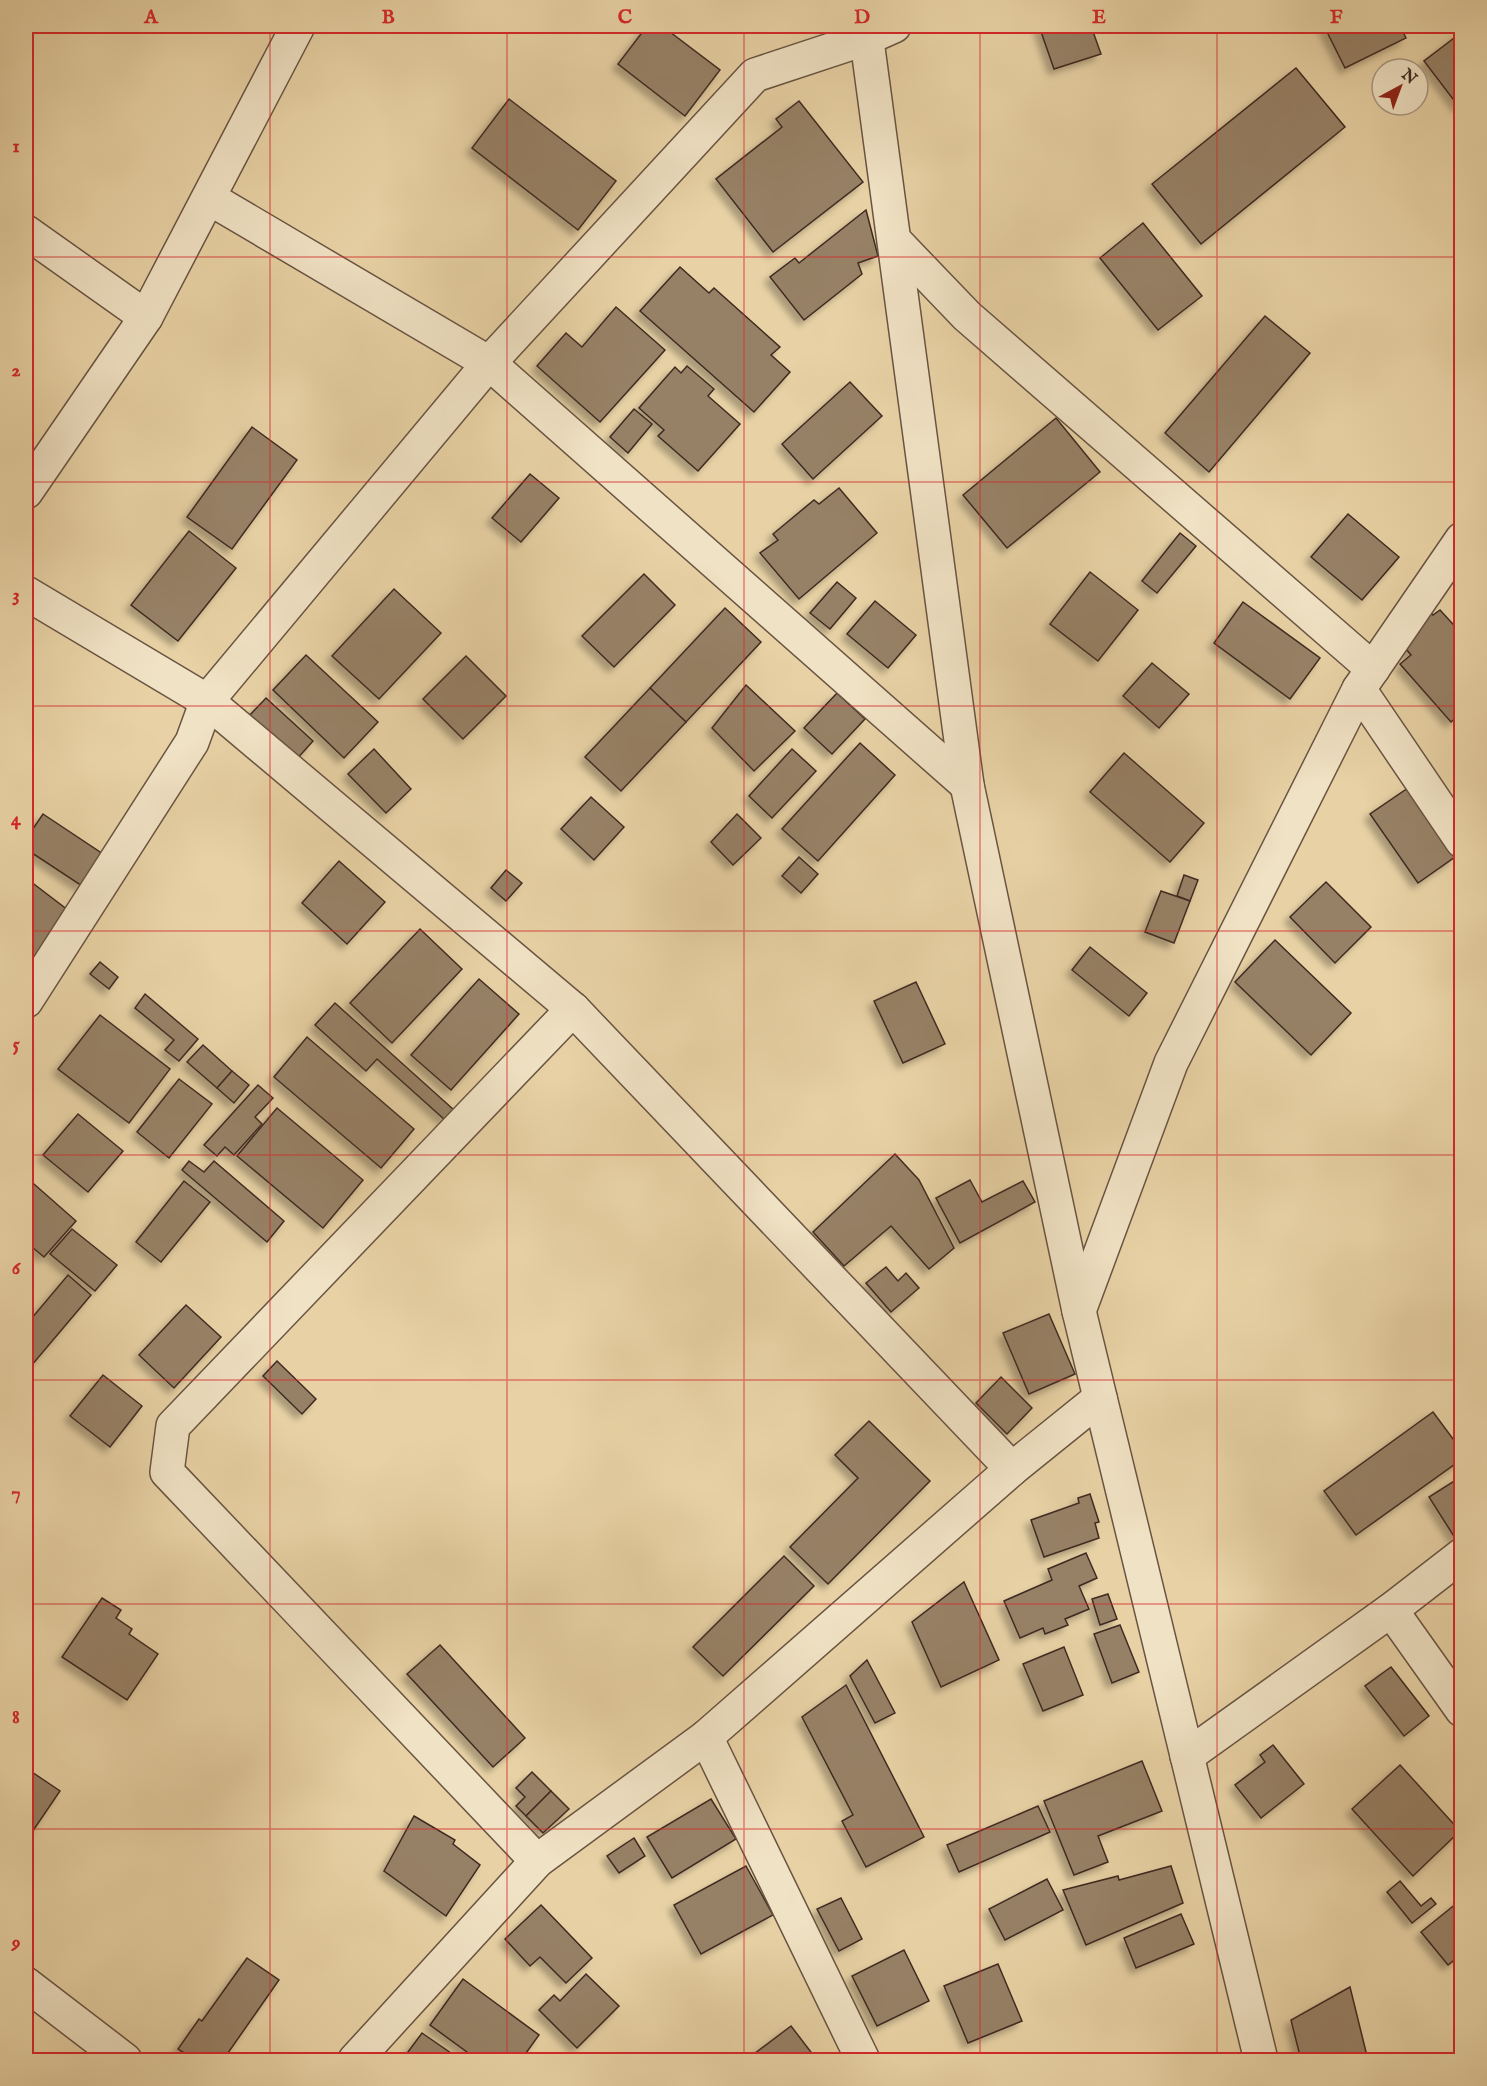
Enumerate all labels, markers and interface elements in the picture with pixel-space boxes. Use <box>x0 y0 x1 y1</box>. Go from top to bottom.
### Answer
text: A <box>143 5 159 30</box>
text: B <box>381 5 395 30</box>
text: C <box>618 5 632 30</box>
text: D <box>854 5 870 30</box>
text: E <box>1092 5 1106 30</box>
text: F <box>1330 5 1343 30</box>
north arrow <box>1370 57 1430 117</box>
text: N <box>1396 64 1420 89</box>
text: 1 <box>12 134 20 159</box>
text: 2 <box>11 358 21 383</box>
text: 3 <box>12 583 20 608</box>
text: 4 <box>11 807 22 832</box>
text: 5 <box>12 1032 20 1057</box>
text: 6 <box>12 1256 22 1281</box>
text: 7 <box>11 1481 21 1506</box>
text: 8 <box>12 1705 20 1730</box>
text: 9 <box>11 1930 21 1955</box>

